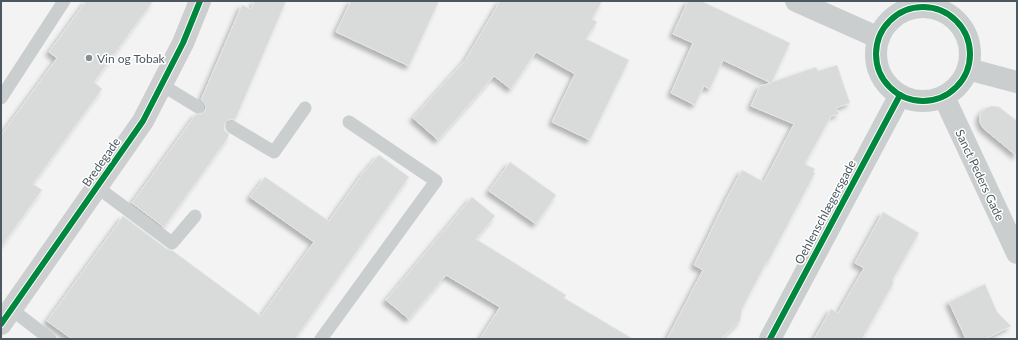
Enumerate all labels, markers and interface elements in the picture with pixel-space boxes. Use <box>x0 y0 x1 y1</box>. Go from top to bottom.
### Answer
place label: Vin og Tobak <box>97 51 166 66</box>
marker: Vin og Tobak <box>84 53 94 63</box>
street label: Sanct Peders Gade <box>952 127 1008 223</box>
street label: Bredegade <box>79 135 123 189</box>
street label: Oehlenschlægersgade <box>791 157 859 267</box>

